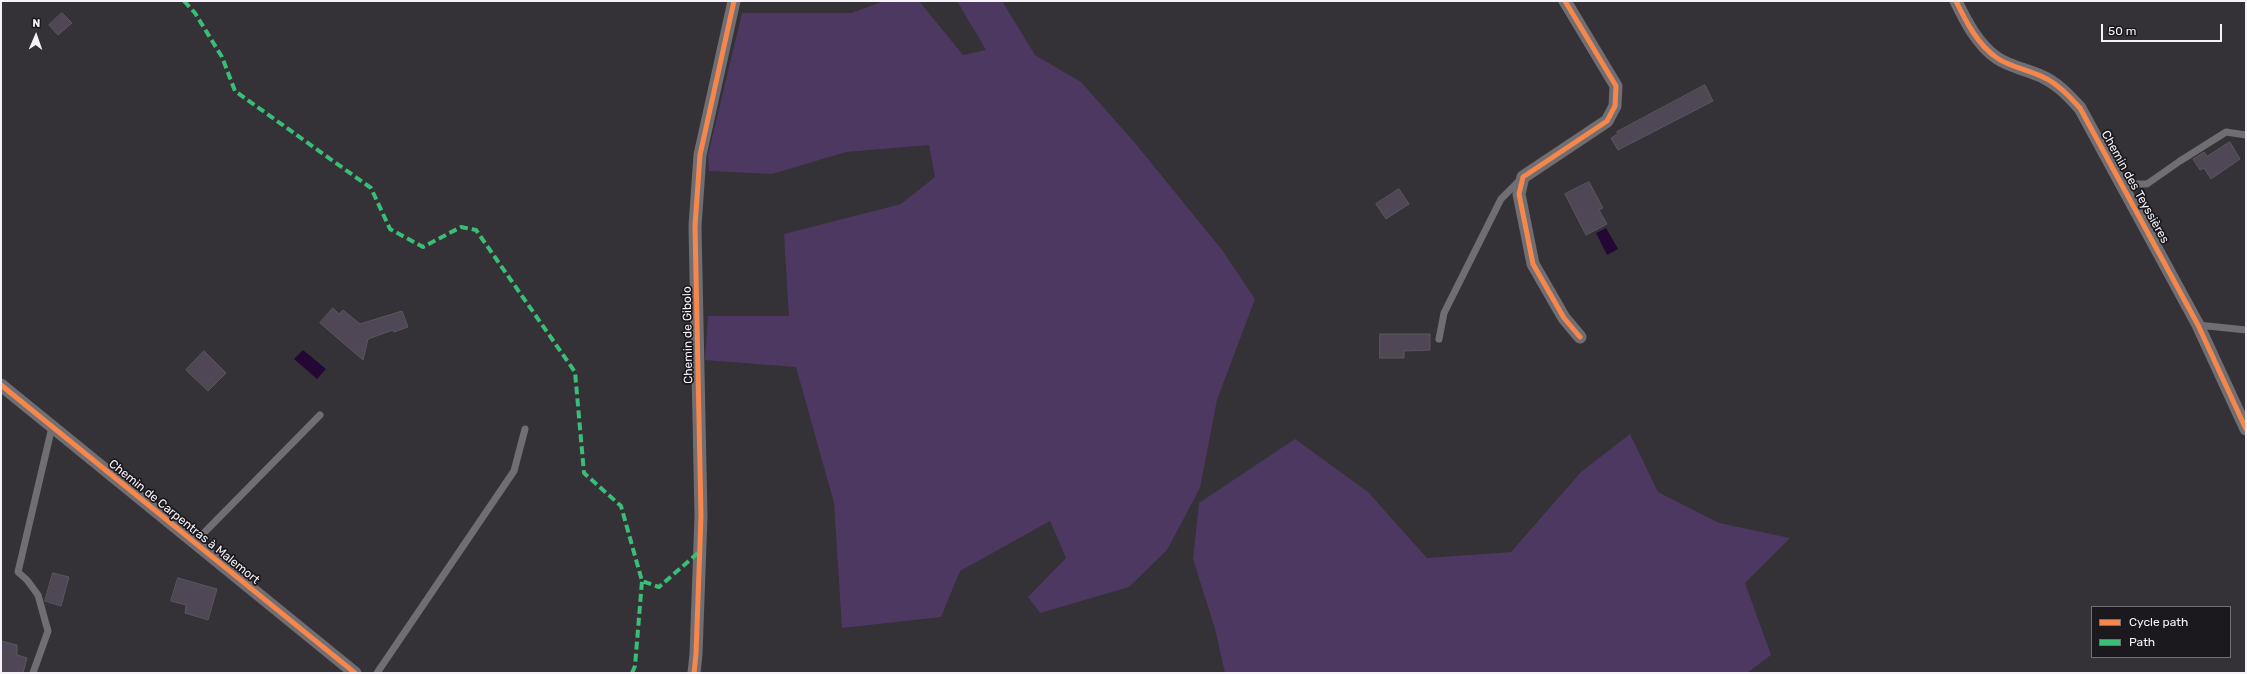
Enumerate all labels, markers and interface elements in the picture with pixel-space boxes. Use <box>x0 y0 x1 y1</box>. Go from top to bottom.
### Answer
north arrow <box>16 16 56 56</box>
scale bar <box>2103 16 2224 42</box>
text: N <box>32 17 41 30</box>
text: 50 m <box>2108 24 2136 38</box>
street label: Chemin des Teyssières <box>2098 128 2172 246</box>
street label: Chemin de Gibolo <box>680 286 696 384</box>
street label: Chemin de Carpentras à Malemort <box>106 457 262 587</box>
legend <box>2091 606 2231 658</box>
text: Cycle path <box>2129 615 2188 629</box>
text: Path <box>2129 635 2155 649</box>

